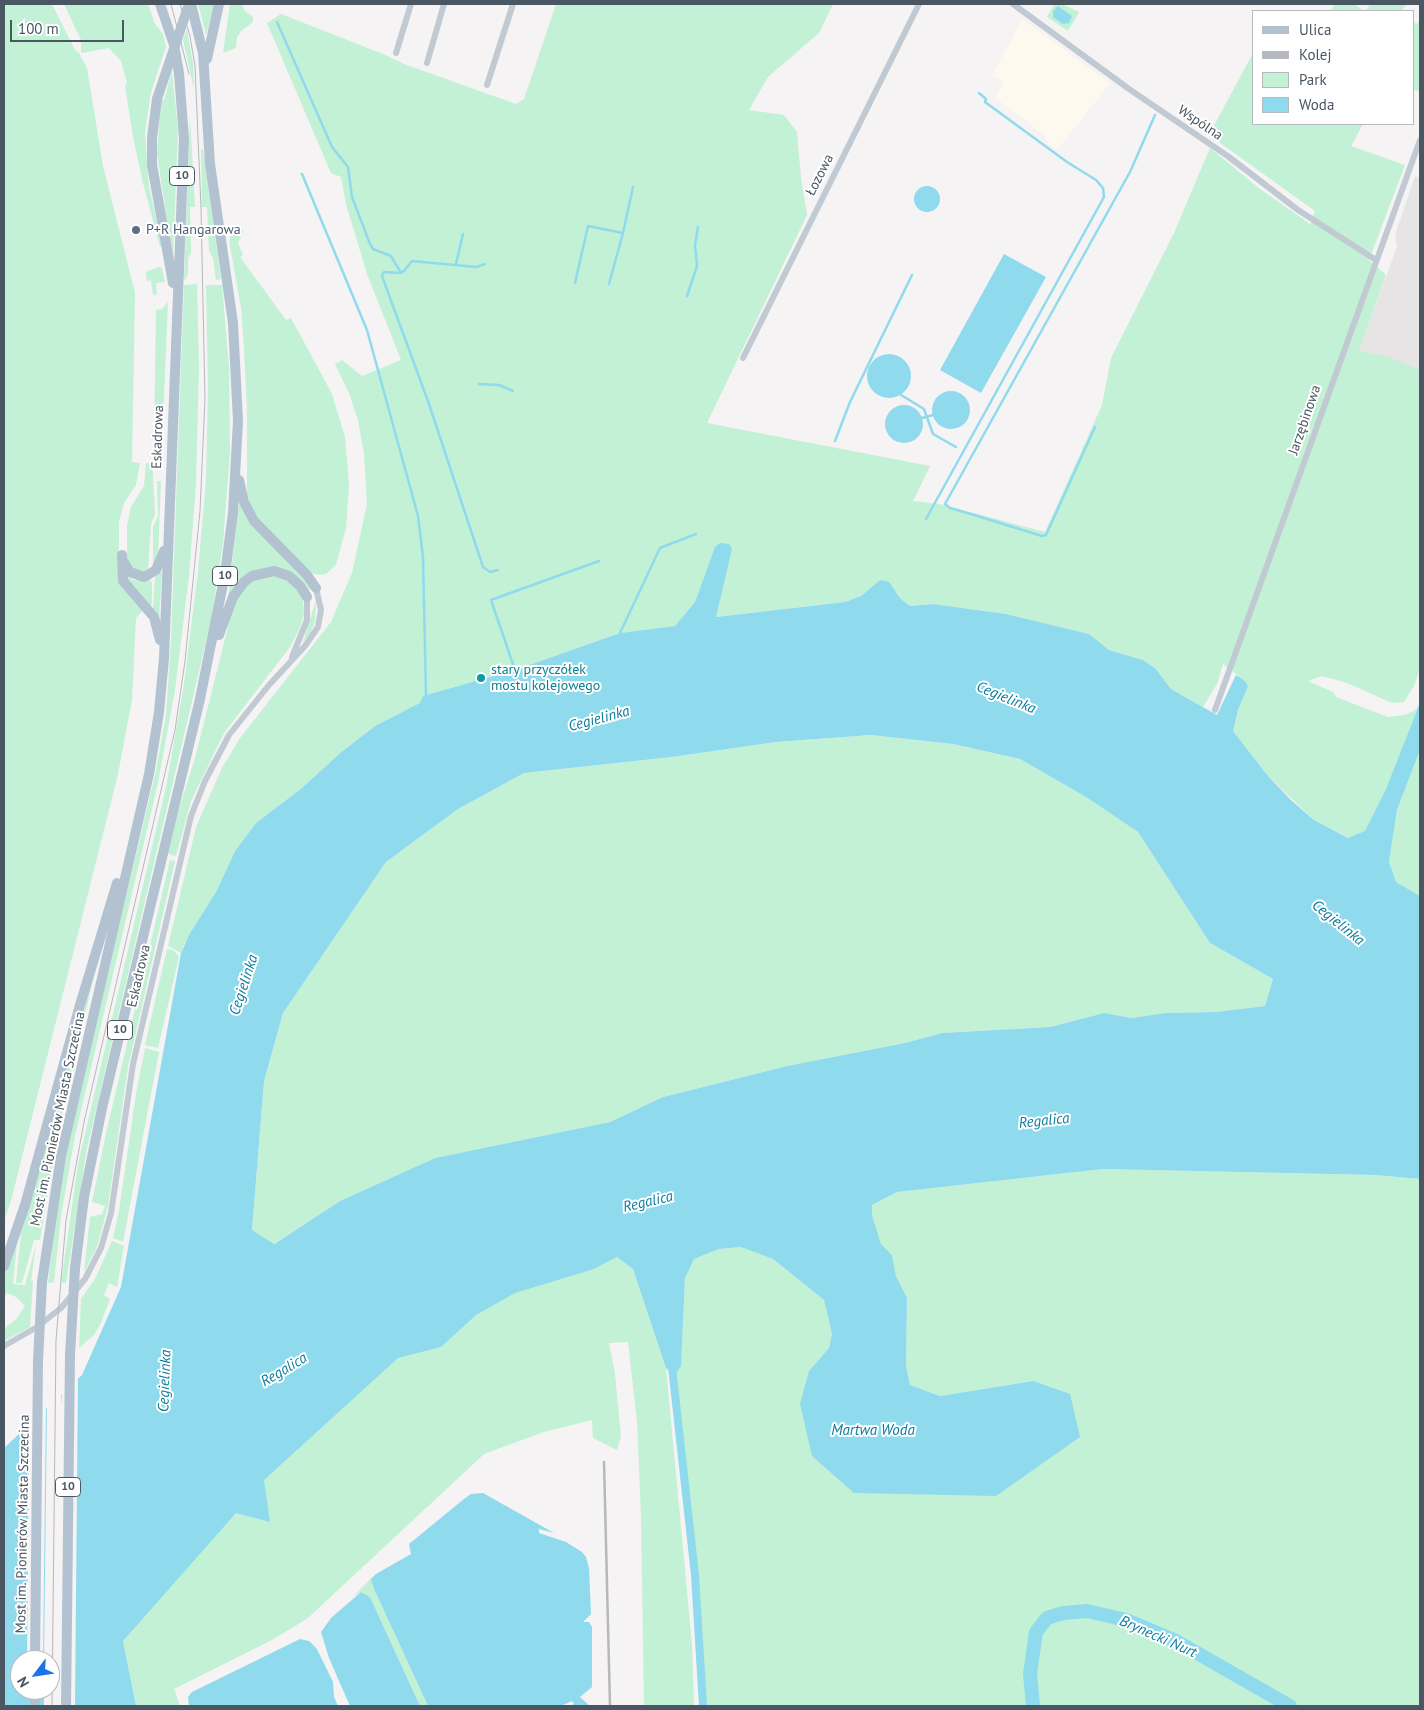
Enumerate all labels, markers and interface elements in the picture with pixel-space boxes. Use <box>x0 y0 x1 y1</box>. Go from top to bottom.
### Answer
scale bar <box>12 10 126 42</box>
legend <box>1252 10 1414 125</box>
text: 100 m <box>18 19 59 38</box>
text: Ulica <box>1299 20 1331 39</box>
text: Kolej <box>1299 45 1331 64</box>
text: Park <box>1299 70 1327 89</box>
text: Woda <box>1299 95 1334 114</box>
street label: Wspólna <box>1174 102 1226 144</box>
street label: Łozowa <box>802 151 838 199</box>
road number: 10 <box>170 167 194 186</box>
place label: P+R Hangarowa <box>146 222 241 238</box>
marker: P+R Hangarowa <box>130 224 142 236</box>
street label: Jarzębinowa <box>1285 383 1325 457</box>
street label: Eskadrowa <box>148 405 168 469</box>
road number: 10 <box>212 566 238 586</box>
place label: stary przyczółek mostu kolejowego <box>491 662 600 694</box>
marker: stary przyczółek mostu kolejowego <box>475 672 487 684</box>
water label: Cegielinka <box>974 678 1038 718</box>
water label: Cegielinka <box>567 702 631 736</box>
water label: Cegielinka <box>1308 896 1368 950</box>
street label: Eskadrowa <box>124 943 154 1009</box>
water label: Cegielinka <box>226 953 262 1017</box>
street label: Most im. Pionierów Miasta Szczecina <box>27 1010 89 1228</box>
road number: 10 <box>108 1020 132 1040</box>
water label: Regalica <box>1018 1109 1070 1133</box>
water label: Regalica <box>621 1188 675 1216</box>
water label: Regalica <box>258 1349 310 1391</box>
water label: Cegielinka <box>155 1350 175 1412</box>
street label: Most im. Pionierów Miasta Szczecina <box>13 1414 33 1634</box>
water label: Martwa Woda <box>831 1422 915 1440</box>
road number: 10 <box>56 1478 80 1496</box>
water label: Brynecki Nurt <box>1117 1612 1199 1662</box>
north arrow <box>10 1650 60 1700</box>
text: N <box>13 1674 33 1691</box>

